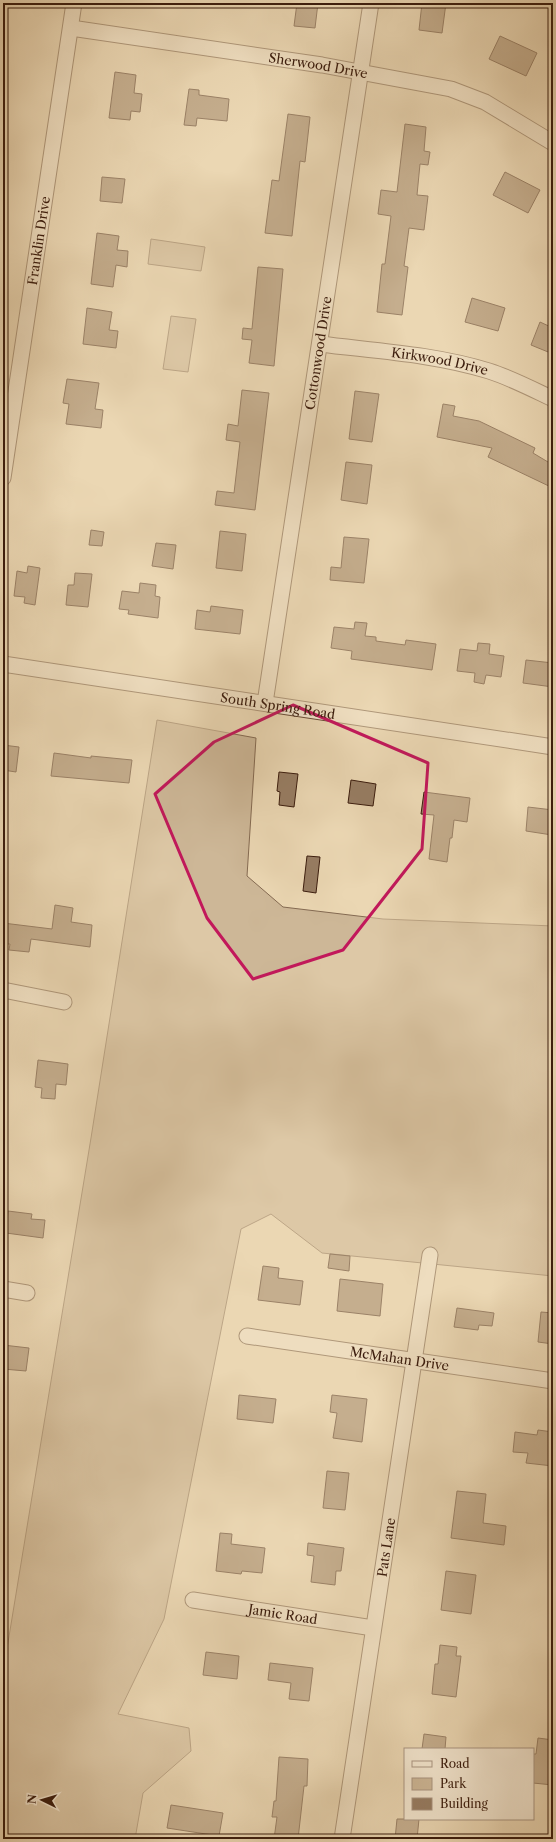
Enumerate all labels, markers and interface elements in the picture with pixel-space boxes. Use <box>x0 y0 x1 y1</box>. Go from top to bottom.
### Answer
street label: Sherwood Drive <box>268 49 369 81</box>
street label: Franklin Drive <box>24 195 53 286</box>
street label: Cottonwood Drive <box>302 295 334 411</box>
street label: Kirkwood Drive <box>390 344 490 378</box>
street label: South Spring Road <box>219 689 336 722</box>
street label: McMahan Drive <box>349 1343 450 1374</box>
street label: Pats Lane <box>374 1517 398 1578</box>
street label: Jamic Road <box>245 1600 319 1627</box>
legend <box>404 1748 534 1820</box>
text: Road <box>440 1756 470 1771</box>
text: Park <box>440 1776 467 1791</box>
north arrow <box>22 1780 62 1820</box>
text: N <box>25 1793 39 1805</box>
text: Building <box>440 1796 488 1811</box>

